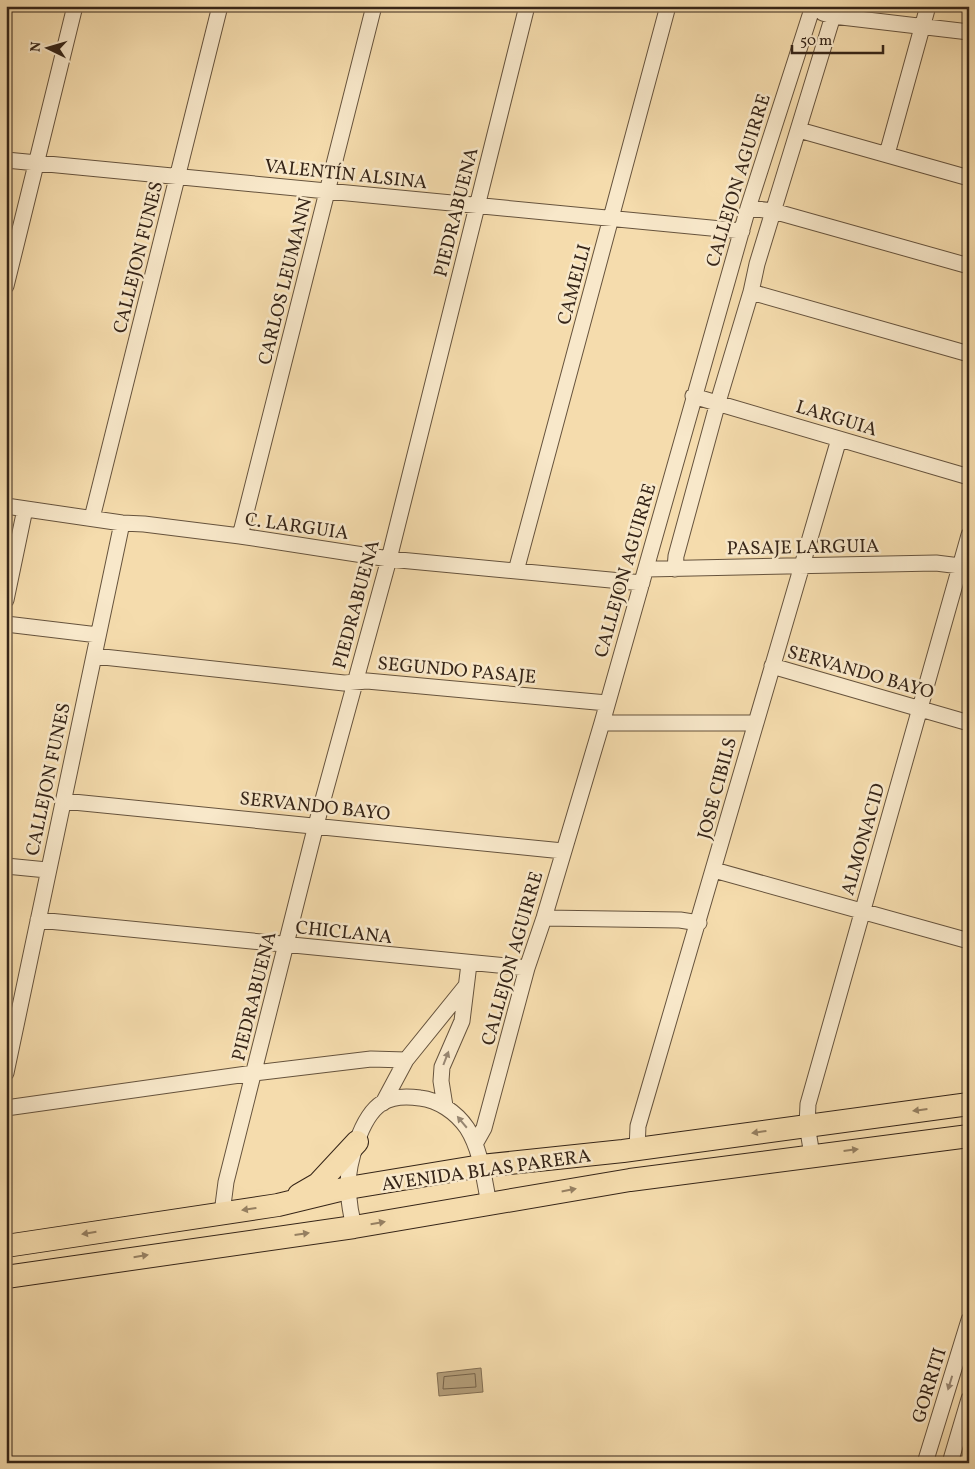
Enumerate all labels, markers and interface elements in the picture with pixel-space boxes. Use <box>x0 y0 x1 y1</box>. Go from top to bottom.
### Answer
north arrow <box>22 22 72 72</box>
scale bar <box>792 22 884 54</box>
text: 50 m <box>800 31 832 52</box>
text: N <box>27 41 46 53</box>
street label: CALLEJON AGUIRRE <box>700 91 778 270</box>
street label: PIEDRABUENA <box>428 145 486 280</box>
street label: VALENTÍN ALSINA <box>263 154 428 196</box>
street label: CALLEJON FUNES <box>108 179 170 336</box>
street label: CARLOS LEUMANN <box>253 195 319 368</box>
street label: CAMELLI <box>552 241 598 328</box>
street label: LARGUIA <box>793 394 880 444</box>
street label: CALLEJON AGUIRRE <box>589 480 663 661</box>
street label: C. LARGUIA <box>243 507 350 547</box>
street label: PASAJE LARGUIA <box>726 534 880 562</box>
street label: PIEDRABUENA <box>327 537 387 672</box>
street label: SERVANDO BAYO <box>784 640 937 706</box>
street label: SEGUNDO PASAJE <box>376 651 537 691</box>
street label: CALLEJON FUNES <box>20 701 78 858</box>
street label: JOSE CIBILS <box>692 735 744 842</box>
street label: ALMONACID <box>836 780 892 899</box>
street label: SERVANDO BAYO <box>238 786 391 828</box>
street label: CALLEJON AGUIRRE <box>476 868 550 1049</box>
street label: CHICLANA <box>294 915 393 951</box>
street label: PIEDRABUENA <box>226 929 284 1064</box>
one-way arrow <box>442 1051 450 1065</box>
one-way arrow <box>912 1106 928 1114</box>
one-way arrow <box>456 1116 467 1129</box>
one-way arrow <box>751 1128 767 1136</box>
street label: AVENIDA BLAS PARERA <box>380 1143 592 1199</box>
one-way arrow <box>844 1146 860 1154</box>
one-way arrow <box>561 1185 577 1193</box>
one-way arrow <box>241 1205 257 1213</box>
one-way arrow <box>370 1219 386 1227</box>
one-way arrow <box>80 1229 96 1237</box>
one-way arrow <box>294 1230 310 1238</box>
one-way arrow <box>133 1252 149 1260</box>
street label: GORRITI <box>906 1345 954 1426</box>
one-way arrow <box>945 1376 953 1391</box>

